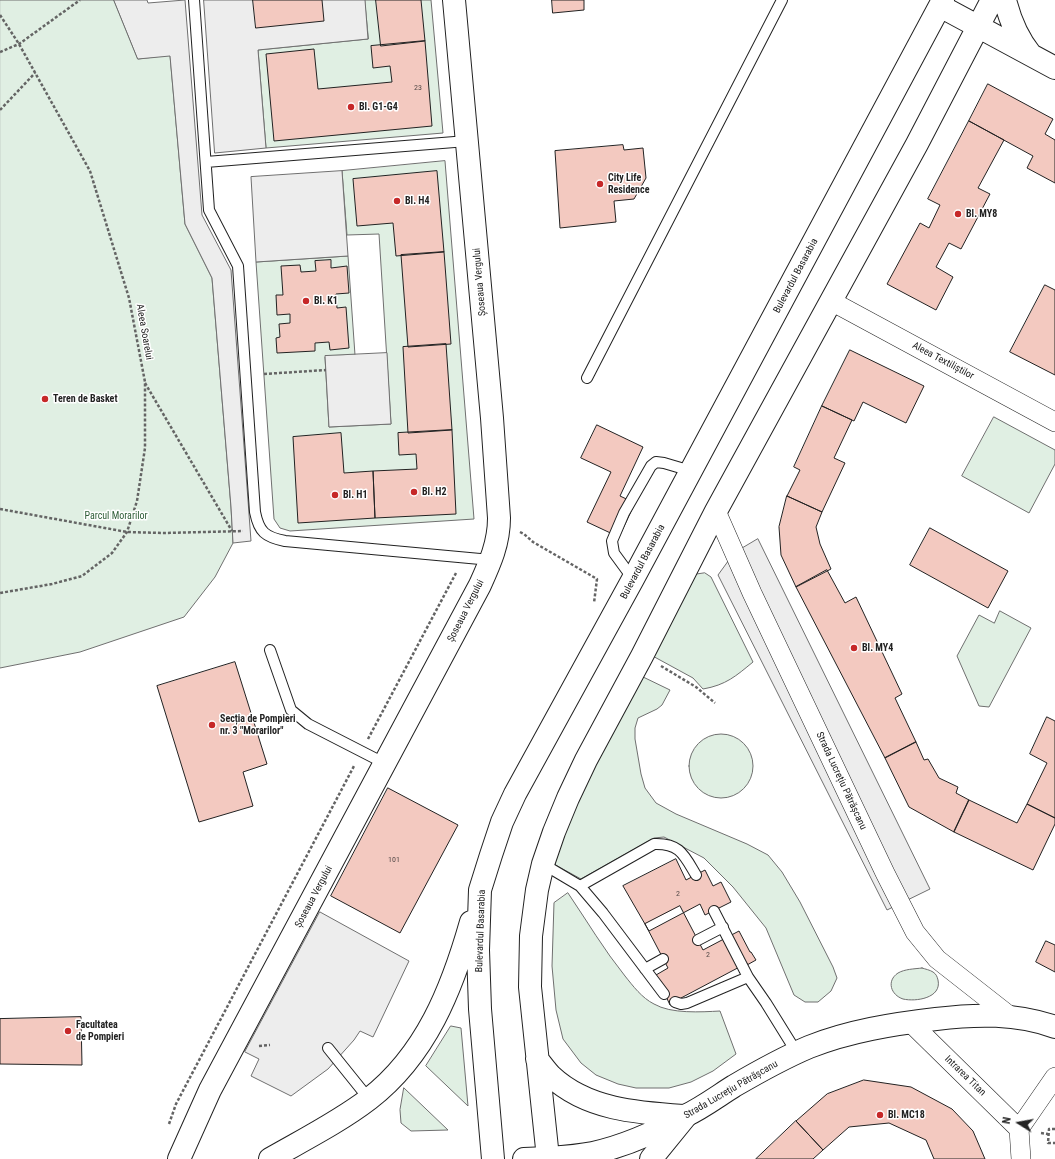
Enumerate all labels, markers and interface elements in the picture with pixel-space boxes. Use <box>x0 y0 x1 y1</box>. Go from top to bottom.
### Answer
house number: 23 <box>414 83 422 93</box>
place label: Bl. G1-G4 <box>359 101 398 113</box>
marker: Bl. G1-G4 <box>346 102 356 112</box>
place label: City Life Residence <box>608 172 649 196</box>
marker: City Life Residence <box>595 179 605 189</box>
place label: Bl. H4 <box>405 195 430 207</box>
marker: Bl. H4 <box>392 196 402 206</box>
place label: Bl. MY8 <box>966 208 997 220</box>
marker: Bl. MY8 <box>953 209 963 219</box>
street label: Bulevardul Basarabia <box>771 237 821 315</box>
street label: Șoseaua Vergului <box>471 247 489 317</box>
place label: Bl. K1 <box>314 295 338 307</box>
marker: Bl. K1 <box>301 296 311 306</box>
street label: Aleea Soarelui <box>133 303 155 361</box>
street label: Aleea Textiliștilor <box>910 340 976 382</box>
place label: Teren de Basket <box>53 393 117 405</box>
marker: Teren de Basket <box>40 394 50 404</box>
place label: Bl. H2 <box>422 486 447 498</box>
marker: Bl. H2 <box>409 487 419 497</box>
place label: Bl. H1 <box>343 489 368 501</box>
marker: Bl. H1 <box>330 490 340 500</box>
park label: Parcul Morarilor <box>84 510 148 522</box>
street label: Bulevardul Basarabia <box>618 523 668 601</box>
street label: Șoseaua Vergului <box>445 578 487 644</box>
place label: Bl. MY4 <box>862 642 893 654</box>
marker: Bl. MY4 <box>849 643 859 653</box>
place label: Secția de Pompieri nr. 3 "Morarilor" <box>220 713 296 736</box>
marker: Secția de Pompieri nr. 3 "Morarilor" <box>207 720 217 730</box>
street label: Strada Lucrețiu Pătrășcanu <box>813 730 869 832</box>
house number: 101 <box>388 855 400 865</box>
street label: Șoseaua Vergului <box>293 864 335 930</box>
street label: Bulevardul Basarabia <box>474 889 488 973</box>
house number: 2 <box>676 889 680 899</box>
house number: 2 <box>706 950 710 960</box>
place label: Facultatea de Pompieri <box>76 1019 124 1042</box>
marker: Facultatea de Pompieri <box>63 1026 73 1036</box>
street label: Intrarea Titan <box>942 1053 988 1099</box>
street label: Strada Lucrețiu Pătrășcanu <box>682 1058 780 1122</box>
north arrow <box>999 1103 1039 1143</box>
place label: Bl. MC18 <box>888 1109 925 1121</box>
marker: Bl. MC18 <box>875 1110 885 1120</box>
text: N <box>1000 1116 1014 1125</box>

